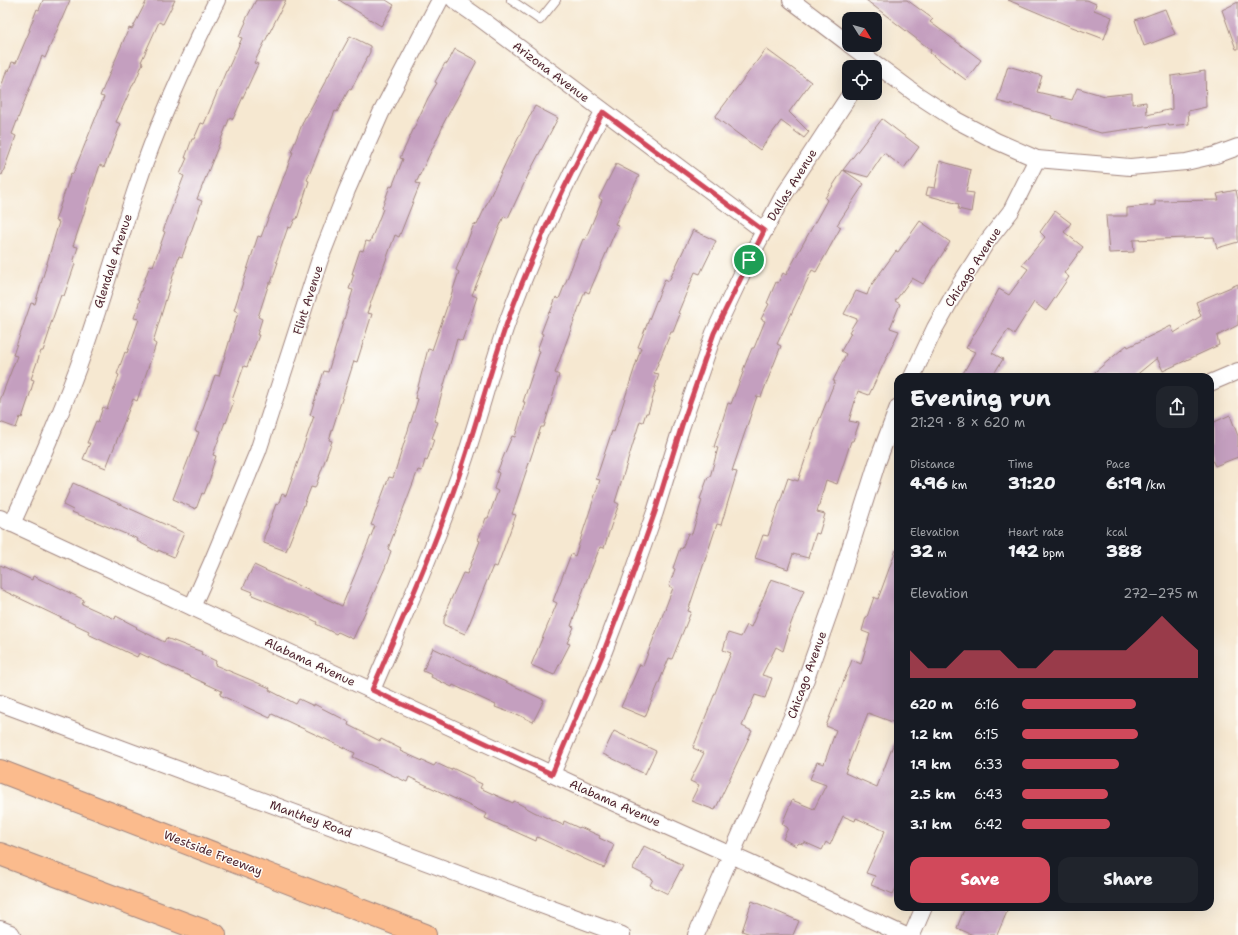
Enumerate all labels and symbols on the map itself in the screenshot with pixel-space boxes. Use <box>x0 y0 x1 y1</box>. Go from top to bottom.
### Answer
north arrow <box>842 12 882 52</box>
street label: Arizona Avenue <box>509 38 593 106</box>
street label: Dallas Avenue <box>763 146 821 224</box>
street label: Glendale Avenue <box>90 212 136 310</box>
street label: Chicago Avenue <box>941 224 1005 310</box>
pin <box>732 243 766 277</box>
street label: Flint Avenue <box>289 263 327 337</box>
street label: Chicago Avenue <box>784 629 830 721</box>
street label: Alabama Avenue <box>262 634 358 690</box>
street label: Alabama Avenue <box>567 776 663 830</box>
street label: Manthey Road <box>268 797 355 841</box>
street label: Westside Freeway <box>161 827 265 879</box>

